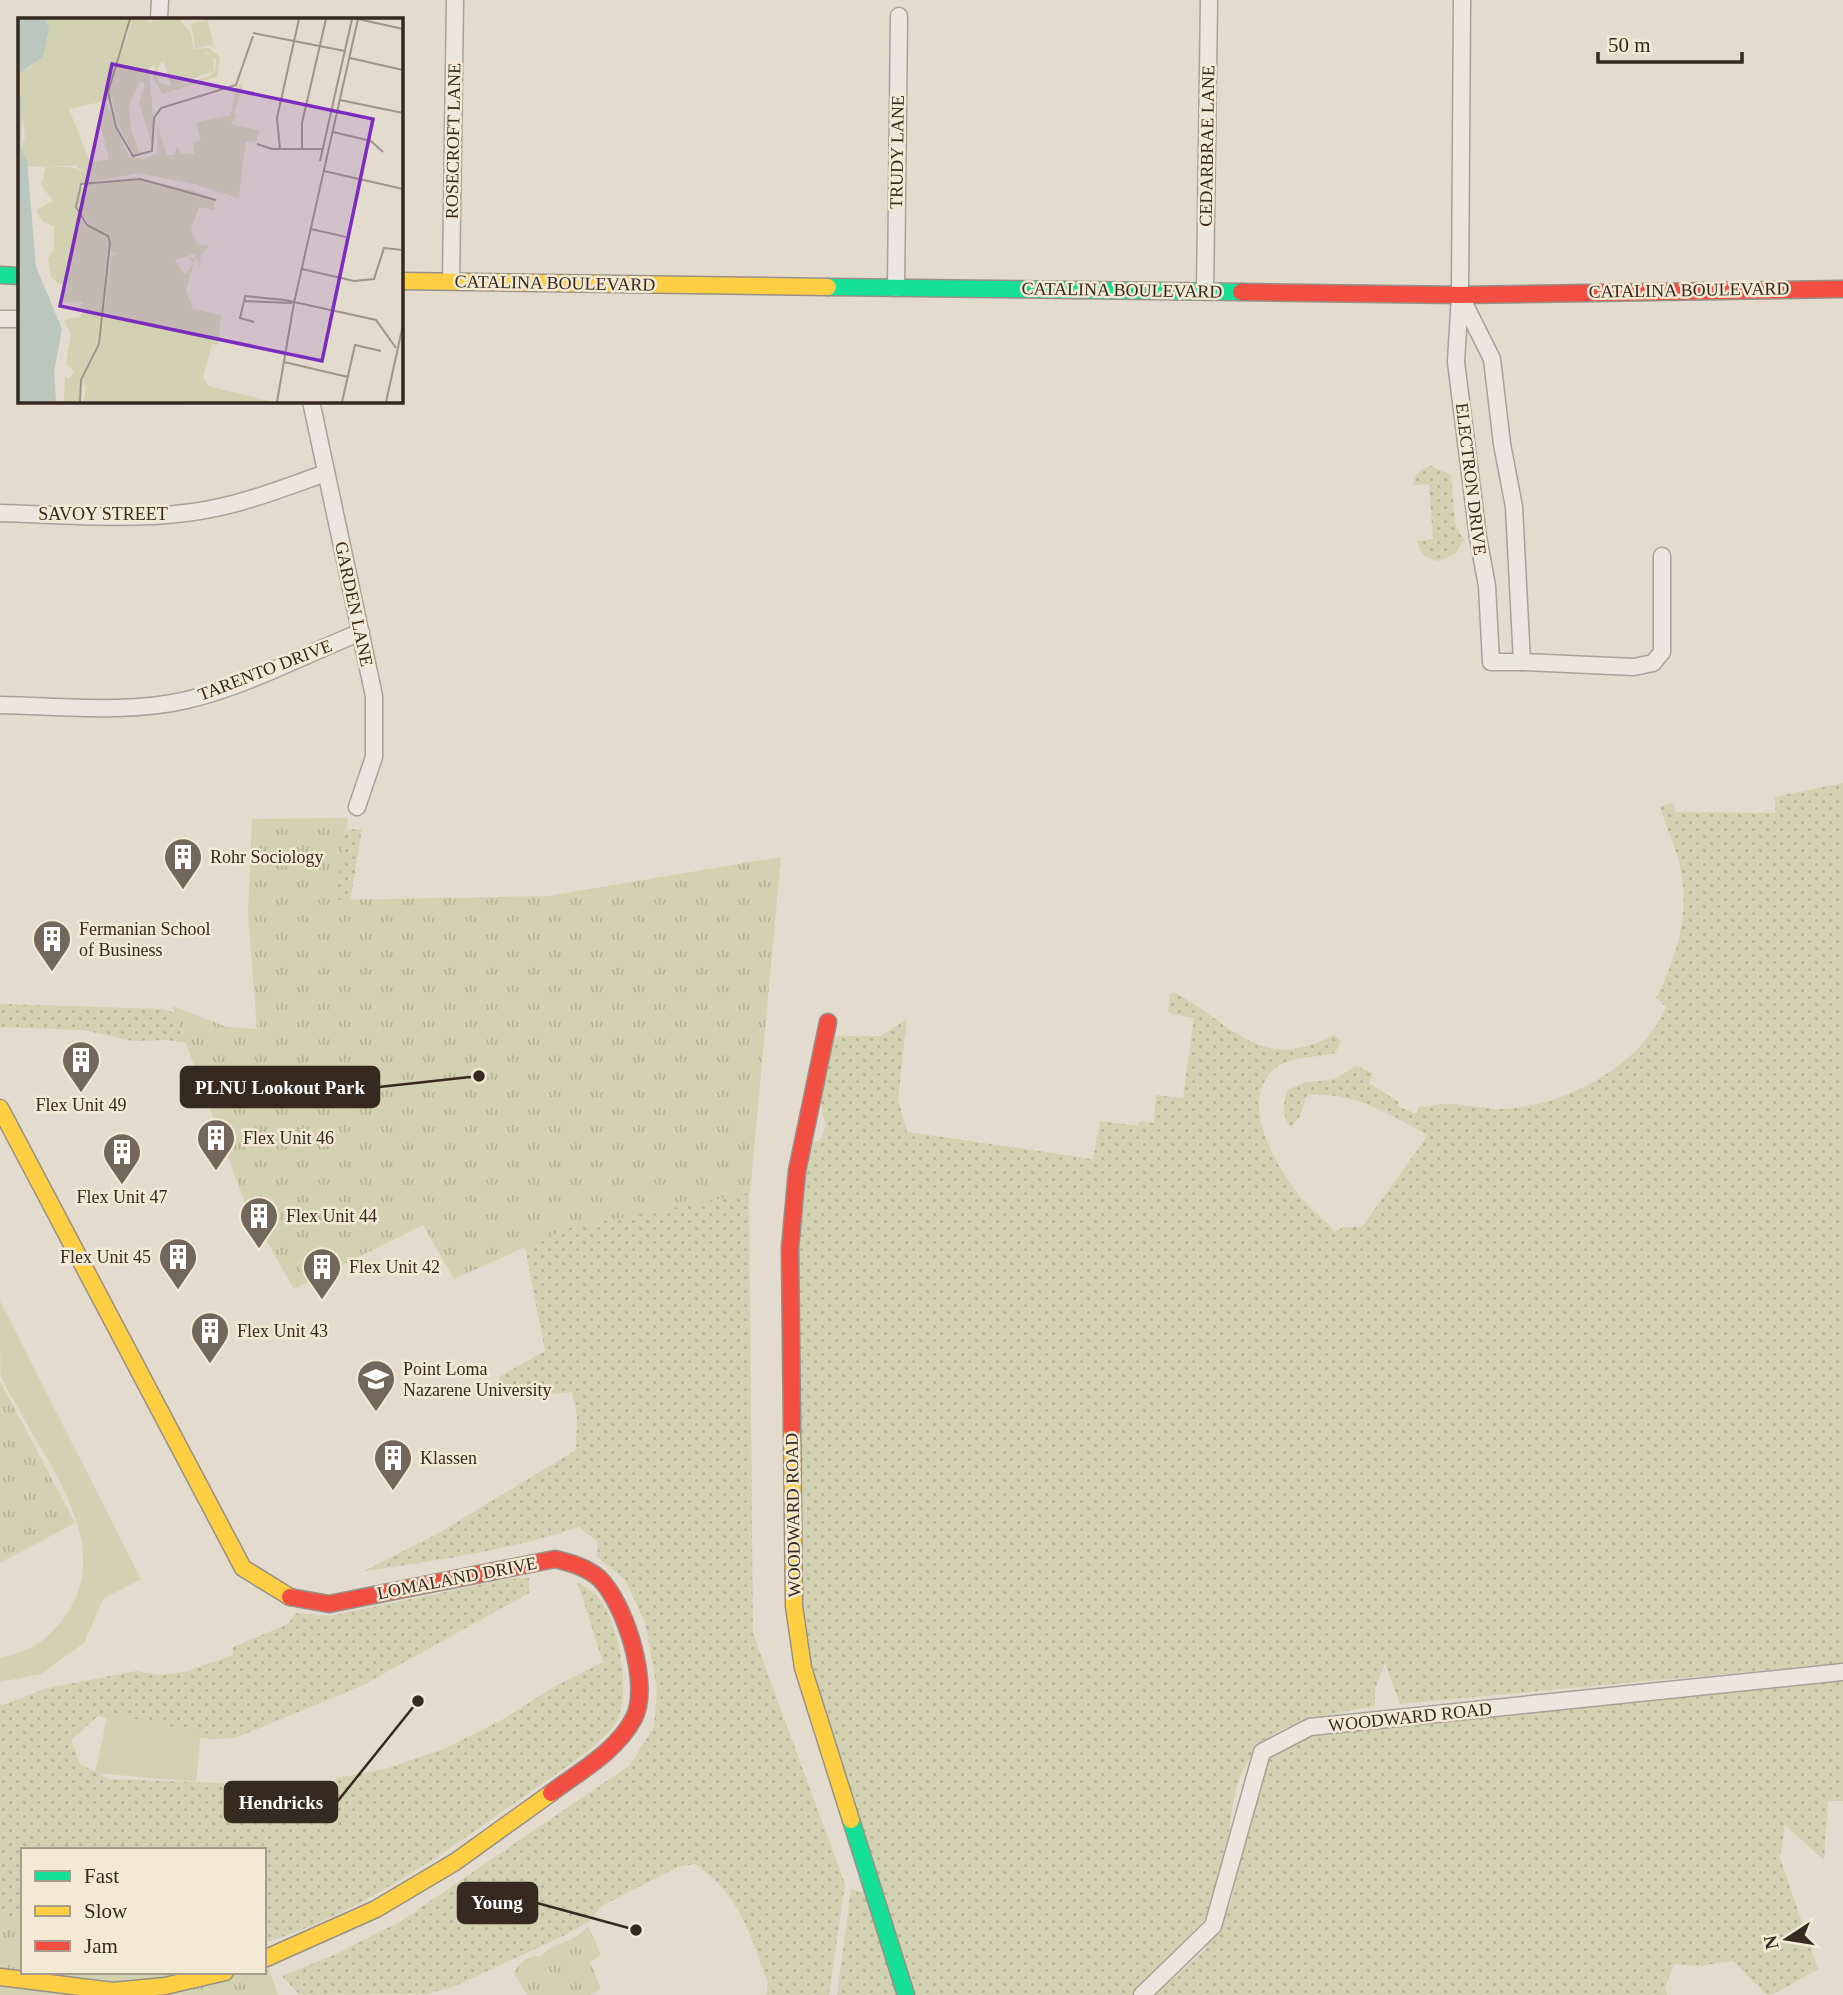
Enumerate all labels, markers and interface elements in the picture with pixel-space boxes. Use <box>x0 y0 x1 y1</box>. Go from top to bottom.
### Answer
inset map <box>18 18 402 402</box>
scale bar <box>1598 21 1742 65</box>
text: 50 m <box>1608 33 1651 57</box>
street label: ROSECROFT LANE <box>442 63 464 219</box>
street label: CEDARBRAE LANE <box>1196 65 1218 227</box>
street label: TRUDY LANE <box>886 95 908 209</box>
street label: CATALINA BOULEVARD <box>454 271 656 295</box>
street label: CATALINA BOULEVARD <box>1021 278 1223 302</box>
street label: CATALINA BOULEVARD <box>1588 278 1790 302</box>
street label: ELECTRON DRIVE <box>1452 402 1490 556</box>
street label: SAVOY STREET <box>38 504 168 524</box>
street label: GARDEN LANE <box>331 540 377 668</box>
street label: TARENTO DRIVE <box>195 635 335 705</box>
building icon: Rohr Sociology <box>162 836 204 891</box>
place label: Rohr Sociology <box>210 847 324 867</box>
building icon: Fermanian School of Business <box>31 918 73 973</box>
place label: Fermanian School of Business <box>79 919 210 960</box>
building icon: Flex Unit 49 <box>60 1039 102 1094</box>
callout: PLNU Lookout Park <box>181 1067 379 1107</box>
text: PLNU Lookout Park <box>195 1077 365 1098</box>
place label: Flex Unit 49 <box>35 1095 127 1115</box>
building icon: Flex Unit 46 <box>195 1117 237 1172</box>
place label: Flex Unit 46 <box>243 1128 334 1148</box>
building icon: Flex Unit 47 <box>101 1131 143 1186</box>
place label: Flex Unit 47 <box>76 1187 168 1207</box>
building icon: Flex Unit 44 <box>238 1195 280 1250</box>
place label: Flex Unit 44 <box>286 1206 377 1226</box>
building icon: Flex Unit 45 <box>157 1236 199 1291</box>
building icon: Flex Unit 42 <box>301 1246 343 1301</box>
place label: Flex Unit 45 <box>60 1247 151 1267</box>
place label: Flex Unit 42 <box>349 1257 440 1277</box>
building icon: Flex Unit 43 <box>189 1310 231 1365</box>
place label: Flex Unit 43 <box>237 1321 328 1341</box>
school or university icon: Point Loma Nazarene University <box>355 1358 397 1413</box>
place label: Point Loma Nazarene University <box>403 1359 551 1400</box>
street label: WOODWARD ROAD <box>782 1433 804 1597</box>
building icon: Klassen <box>372 1437 414 1492</box>
place label: Klassen <box>420 1448 477 1468</box>
street label: LOMALAND DRIVE <box>375 1553 539 1603</box>
street label: WOODWARD ROAD <box>1327 1698 1493 1736</box>
callout: Hendricks <box>225 1782 337 1822</box>
text: Hendricks <box>239 1792 323 1813</box>
legend <box>21 1848 266 1974</box>
text: Fast <box>84 1864 119 1888</box>
callout: Young <box>458 1883 537 1923</box>
text: Young <box>471 1892 523 1913</box>
text: Slow <box>84 1899 128 1923</box>
north arrow <box>1752 1904 1822 1974</box>
text: N <box>1759 1933 1783 1951</box>
text: Jam <box>84 1934 118 1958</box>

